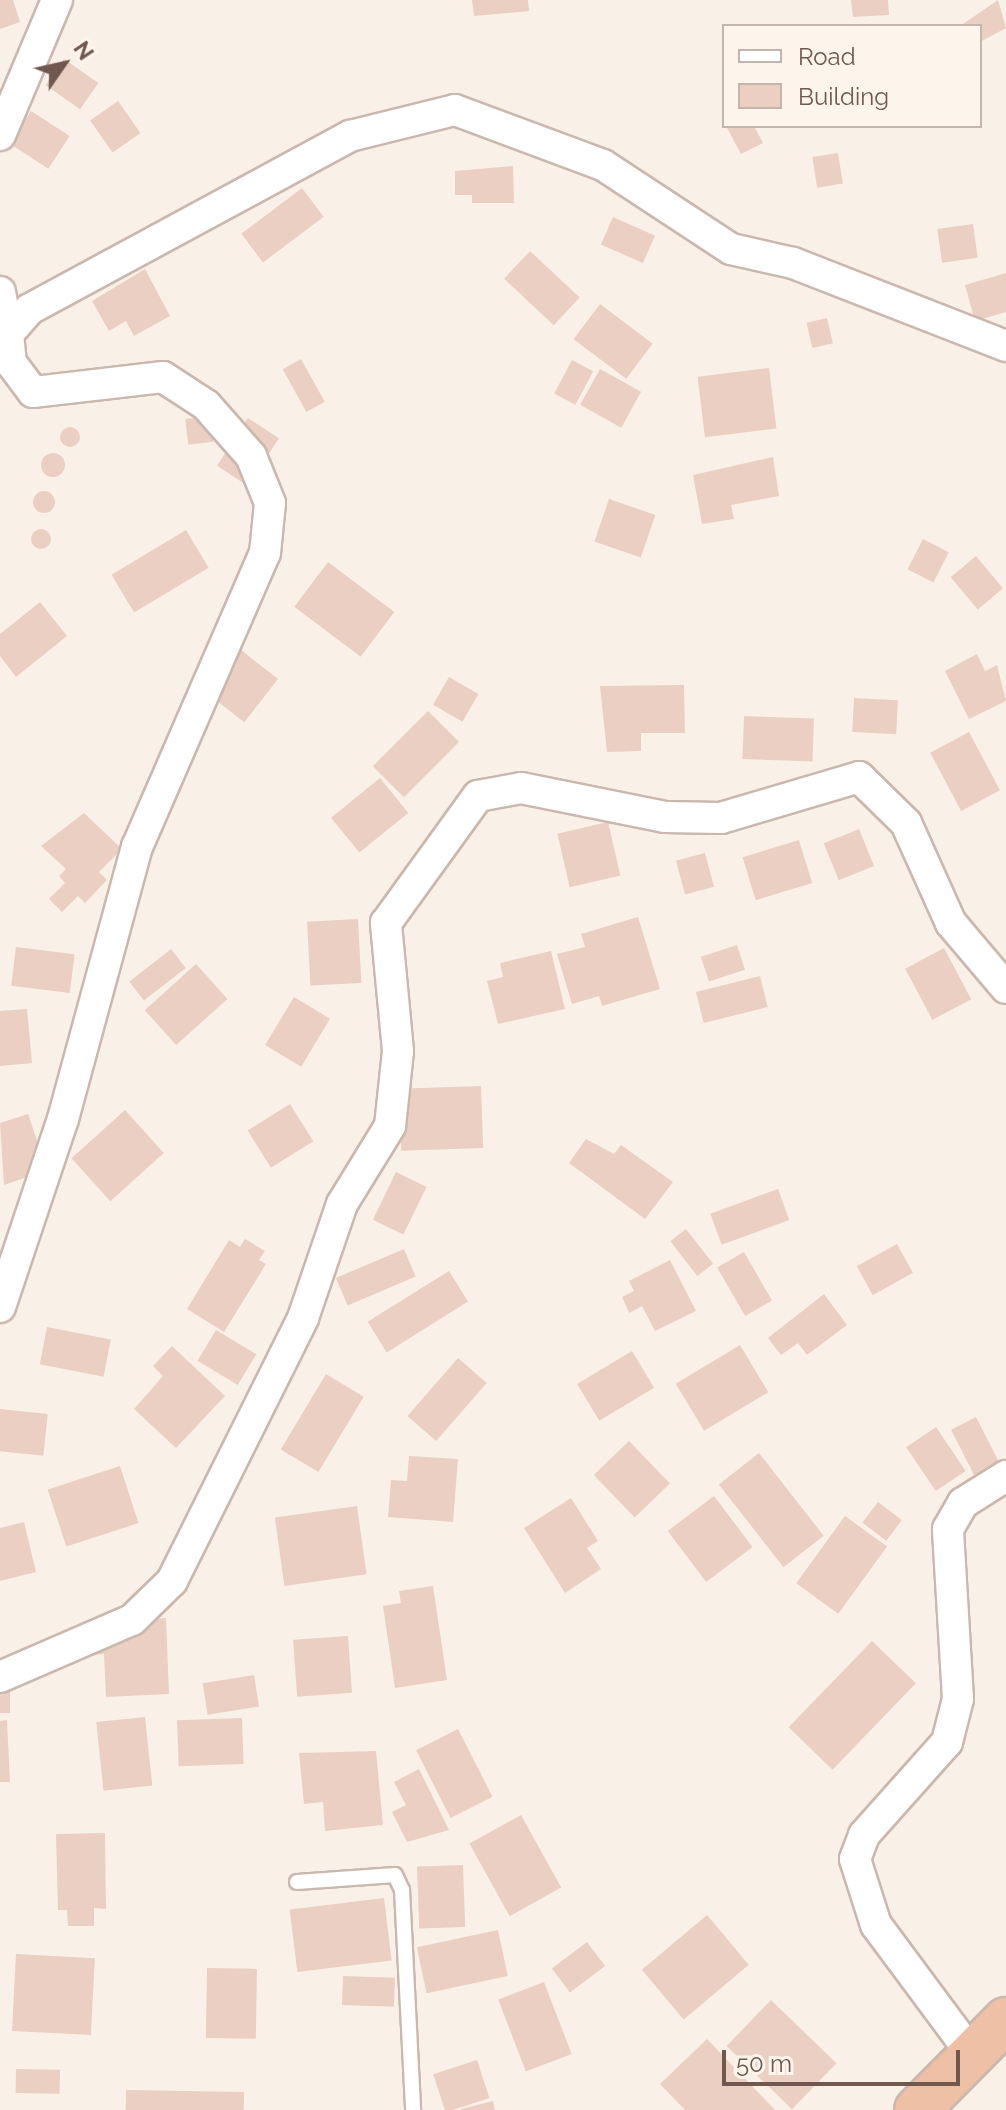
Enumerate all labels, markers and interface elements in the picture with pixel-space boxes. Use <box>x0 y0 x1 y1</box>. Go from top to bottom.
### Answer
north arrow <box>24 24 104 104</box>
legend <box>722 24 982 128</box>
text: N <box>68 36 99 65</box>
text: Road <box>798 42 856 71</box>
text: Building <box>798 82 889 111</box>
scale bar <box>726 2034 964 2084</box>
text: 50 m <box>736 2049 792 2078</box>

